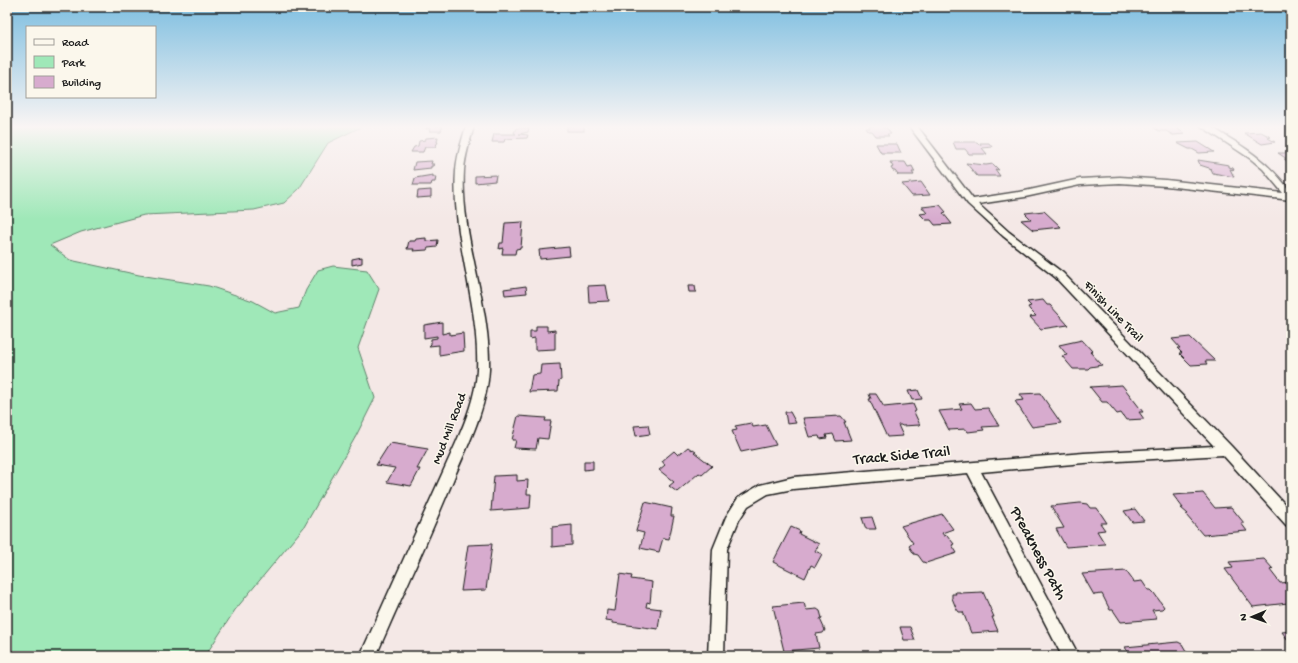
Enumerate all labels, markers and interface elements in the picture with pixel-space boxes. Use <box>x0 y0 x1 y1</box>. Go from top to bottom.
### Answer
legend <box>26 26 156 98</box>
text: Road <box>62 37 89 51</box>
text: Park <box>61 57 87 71</box>
text: Building <box>61 77 101 91</box>
street label: Finish Line Trail <box>1079 278 1146 346</box>
street label: Mud Mill Road <box>430 390 471 467</box>
street label: Track Side Trail <box>852 443 951 471</box>
street label: Preakness Path <box>1004 503 1070 604</box>
north arrow <box>1232 597 1272 637</box>
text: N <box>1238 613 1250 621</box>

